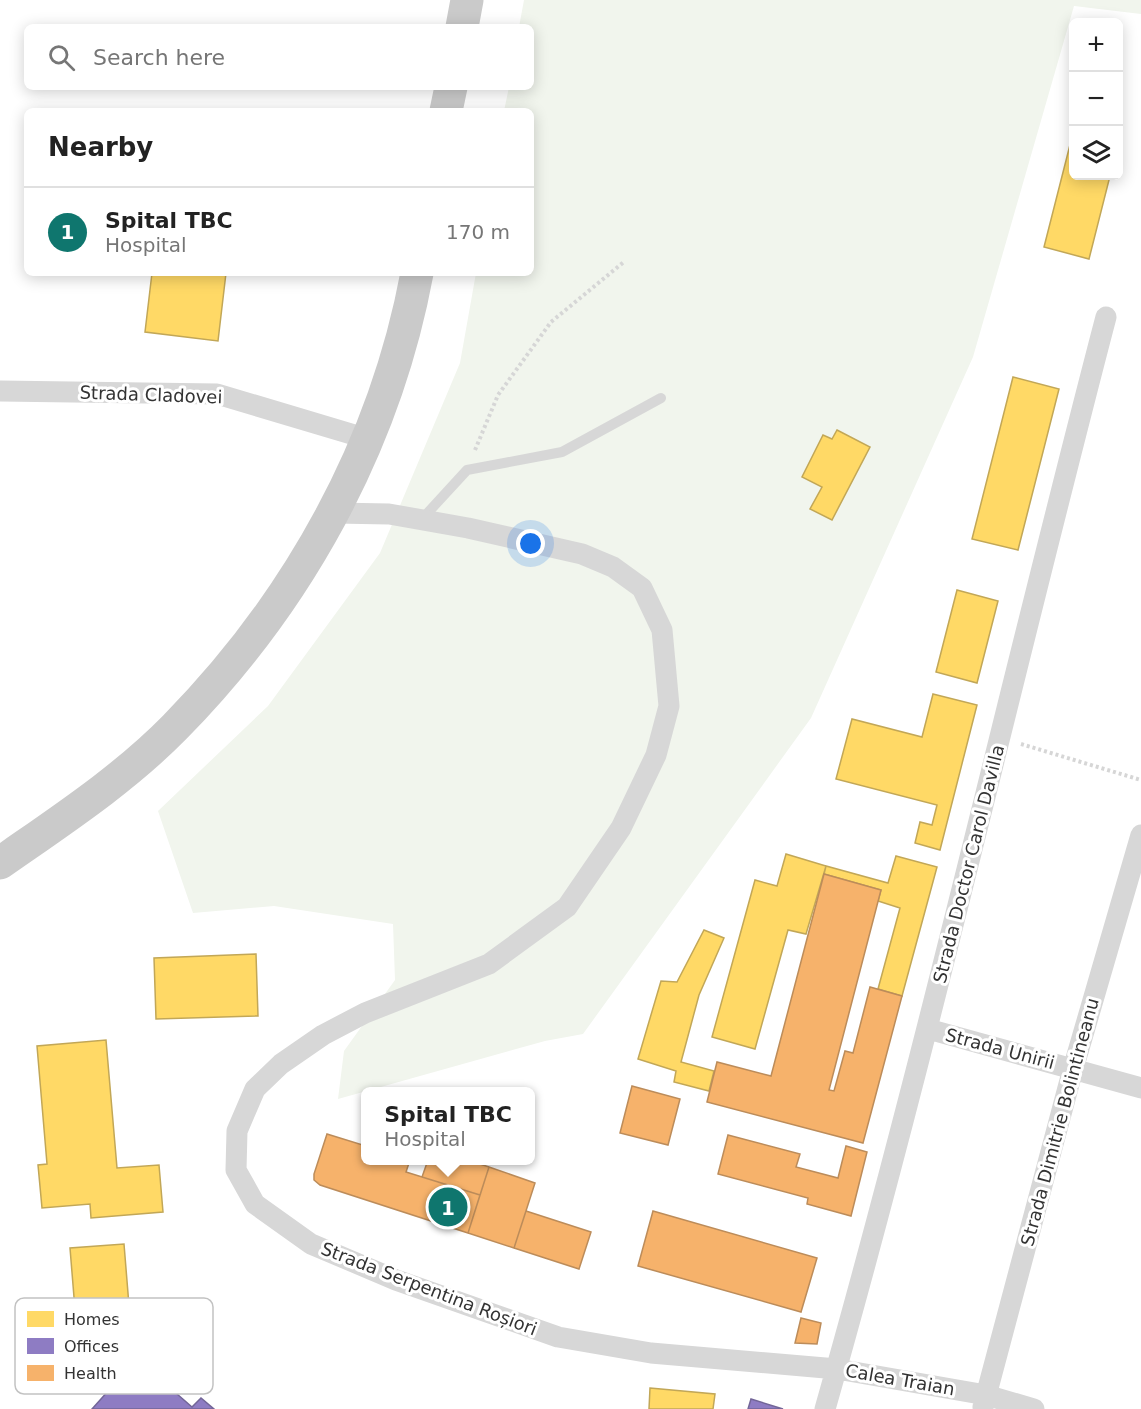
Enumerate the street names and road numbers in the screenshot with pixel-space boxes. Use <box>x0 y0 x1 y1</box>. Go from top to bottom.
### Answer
street label: Strada Cladovei <box>79 382 223 407</box>
street label: Strada Doctor Carol Davilla <box>929 742 1008 985</box>
street label: Strada Dimitrie Bolintineanu <box>1016 996 1103 1248</box>
street label: Strada Unirii <box>943 1024 1057 1073</box>
street label: Strada Serpentina Roșiori <box>318 1238 540 1339</box>
street label: Calea Traian <box>844 1360 956 1399</box>

